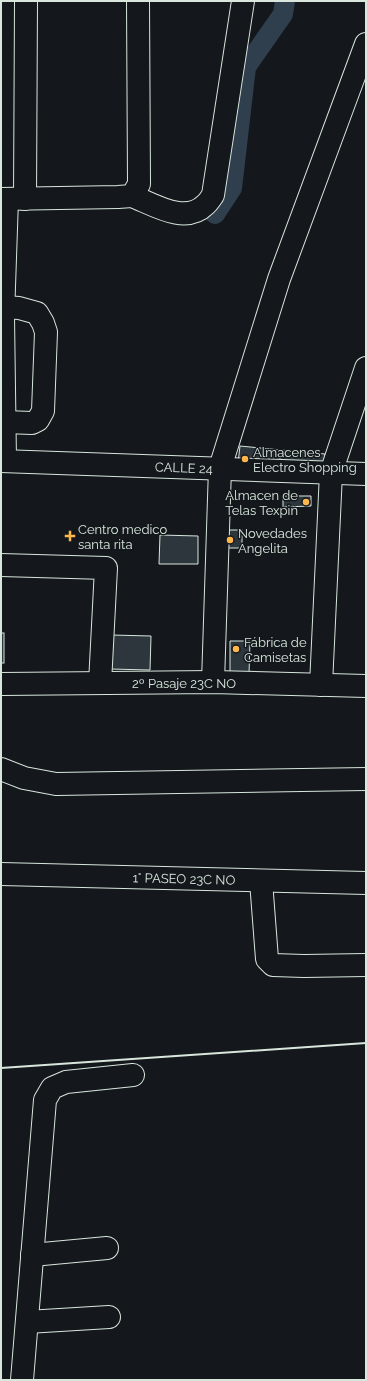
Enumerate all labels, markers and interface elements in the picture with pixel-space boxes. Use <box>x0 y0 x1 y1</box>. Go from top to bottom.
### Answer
place label: Almacenes Electro Shopping <box>253 445 357 475</box>
marker: Almacenes Electro Shopping <box>240 454 250 464</box>
street label: CALLE 24 <box>155 459 213 476</box>
place label: Almacen de Telas Texpin <box>225 488 298 518</box>
marker: Almacen de Telas Texpin <box>301 497 311 507</box>
place label: Centro medico santa rita <box>78 522 167 552</box>
place label: Novedades Angelita <box>238 526 307 556</box>
marker: Centro medico santa rita <box>65 531 75 541</box>
marker: Novedades Angelita <box>225 535 235 545</box>
place label: Fábrica de Camisetas <box>244 635 307 665</box>
marker: Fábrica de Camisetas <box>231 644 241 654</box>
street label: 2º Pasaje 23C NO <box>132 676 236 691</box>
street label: 1° PASEO 23C NO <box>132 870 236 887</box>

